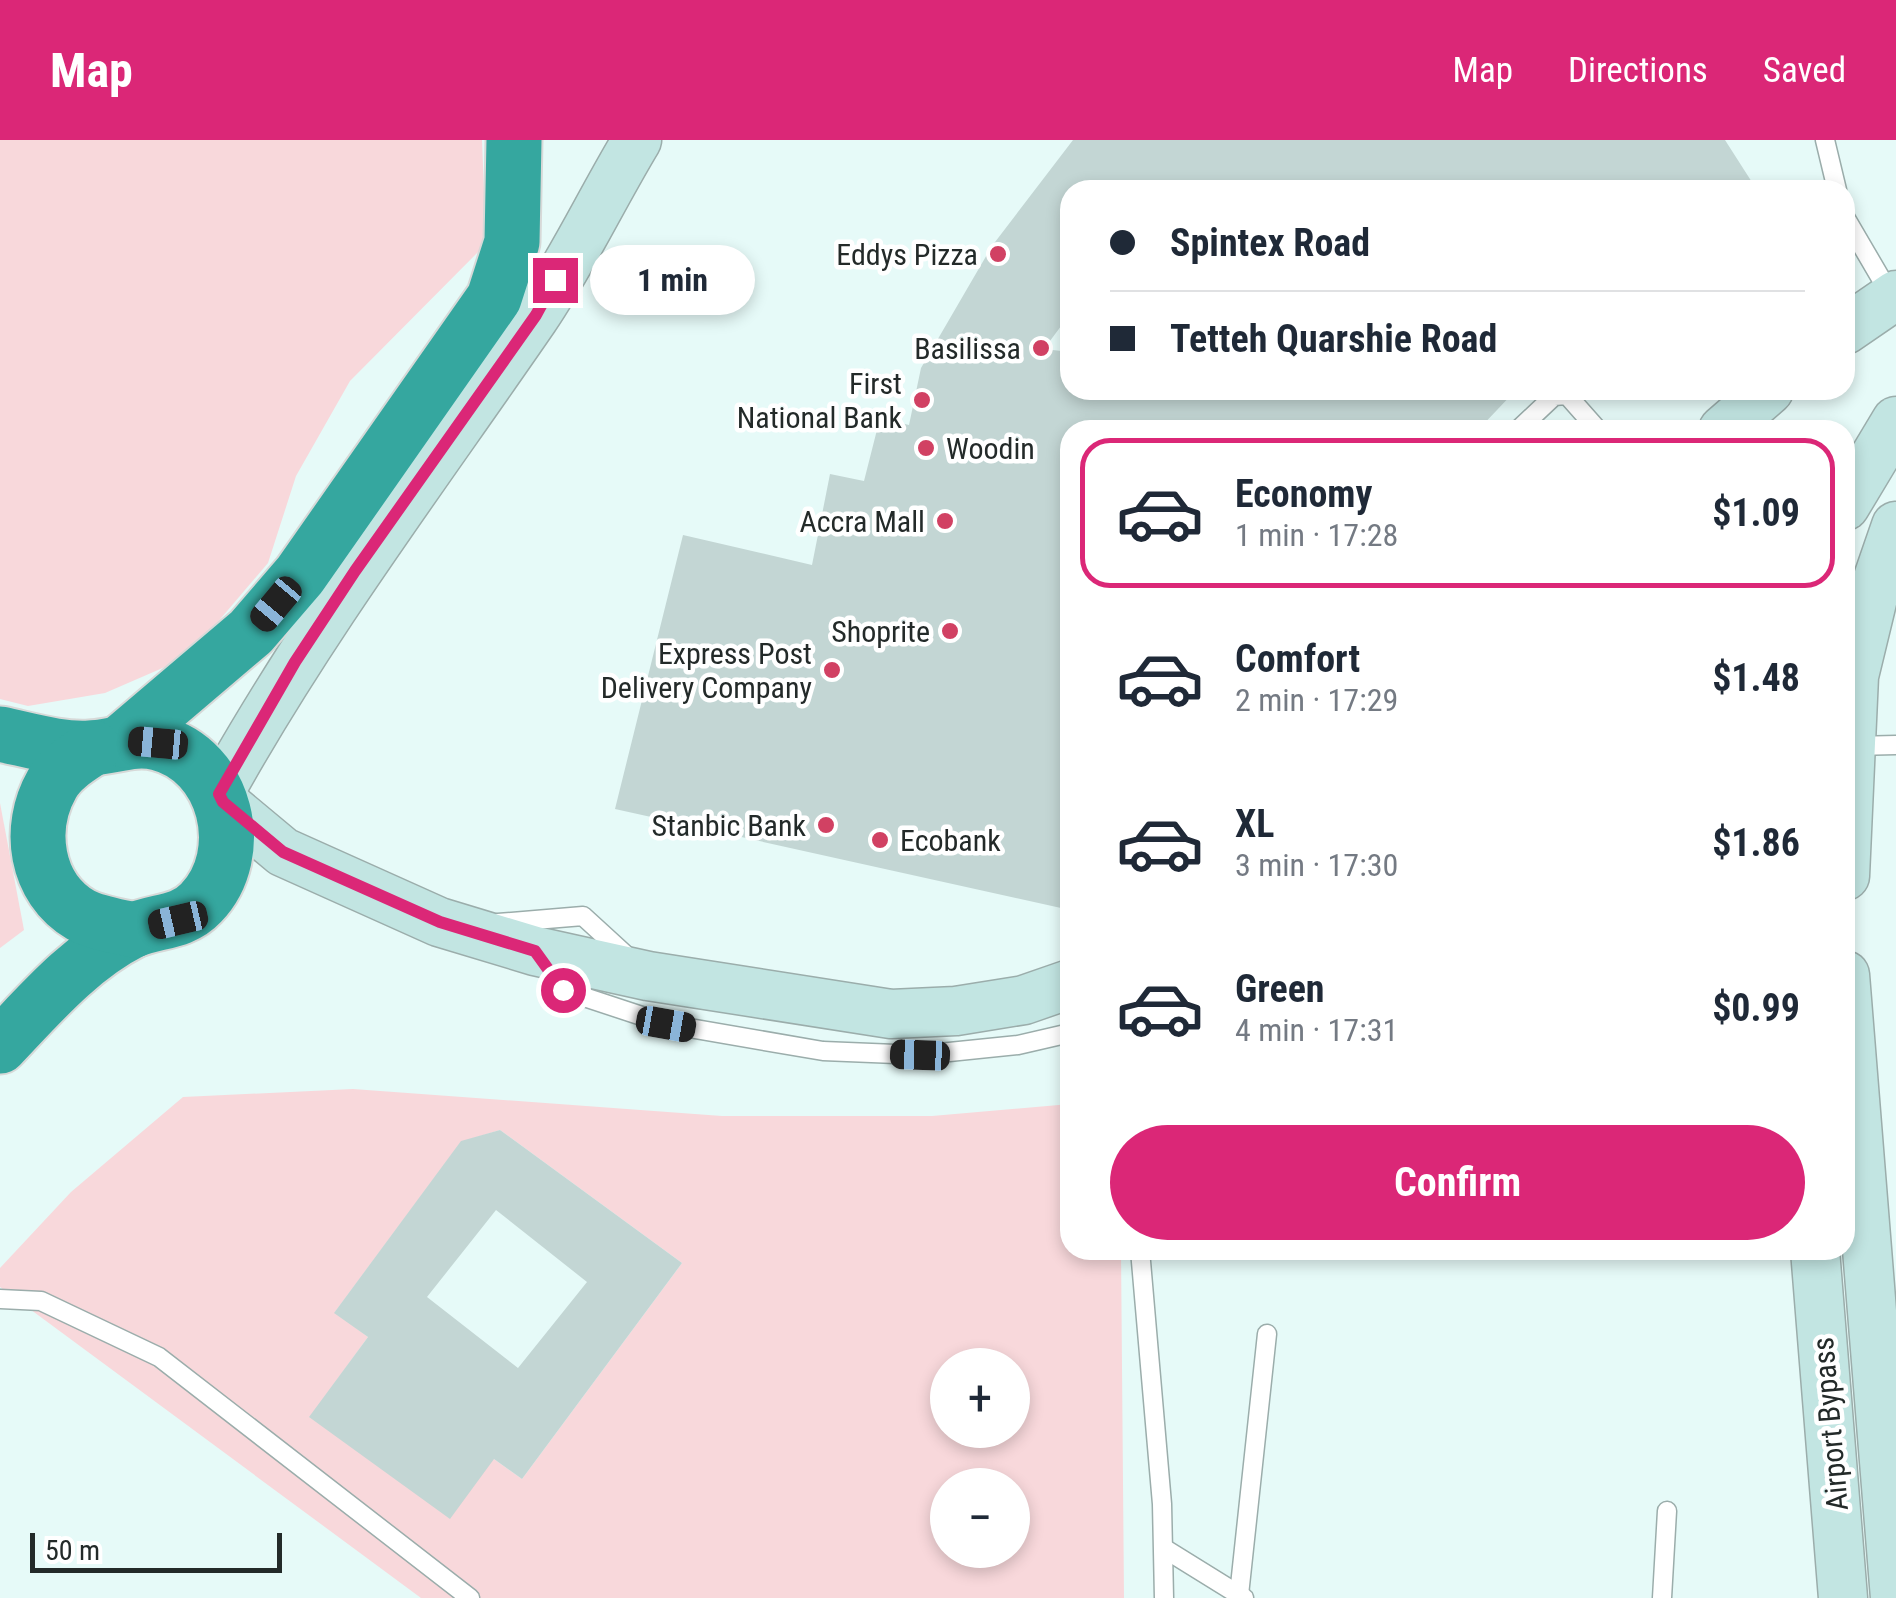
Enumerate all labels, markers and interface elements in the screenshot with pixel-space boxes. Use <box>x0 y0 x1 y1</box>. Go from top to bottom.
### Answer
text: Map <box>50 42 133 99</box>
text: Map <box>1453 50 1513 91</box>
text: Directions <box>1568 50 1708 91</box>
text: Saved <box>1763 50 1846 91</box>
text: Spintex Road <box>1170 221 1370 265</box>
place label: Eddys Pizza <box>836 237 978 272</box>
marker: Eddys Pizza <box>987 243 1009 265</box>
callout: 1 min <box>590 245 755 315</box>
route end <box>533 258 578 303</box>
text: 1 min <box>637 261 708 299</box>
text: Tetteh Quarshie Road <box>1170 317 1497 361</box>
place label: Basilissa <box>914 331 1021 366</box>
marker: Basilissa <box>1030 337 1052 359</box>
place label: First National Bank <box>737 366 902 435</box>
marker: First National Bank <box>911 389 933 411</box>
place label: Woodin <box>946 431 1035 466</box>
marker: Woodin <box>915 437 937 459</box>
icon: car <box>1115 468 1205 558</box>
text: Economy <box>1235 472 1372 516</box>
text: $1.09 <box>1712 491 1800 535</box>
place label: Accra Mall <box>799 504 925 539</box>
marker: Accra Mall <box>934 510 956 532</box>
text: 1 min · 17:28 <box>1235 516 1398 554</box>
car <box>245 571 307 637</box>
place label: Shoprite <box>831 614 930 649</box>
marker: Shoprite <box>939 620 961 642</box>
icon: car <box>1115 633 1205 723</box>
place label: Express Post Delivery Company <box>601 636 812 705</box>
text: Comfort <box>1235 637 1360 681</box>
text: $1.48 <box>1712 656 1800 700</box>
marker: Express Post Delivery Company <box>821 659 843 681</box>
text: 2 min · 17:29 <box>1235 681 1398 719</box>
car <box>127 725 189 761</box>
icon: car <box>1115 798 1205 888</box>
text: XL <box>1235 802 1274 846</box>
place label: Stanbic Bank <box>651 808 806 843</box>
marker: Stanbic Bank <box>815 814 837 836</box>
text: $1.86 <box>1712 821 1800 865</box>
place label: Ecobank <box>900 823 1001 858</box>
marker: Ecobank <box>869 829 891 851</box>
text: 3 min · 17:30 <box>1235 846 1398 884</box>
car <box>145 899 211 941</box>
icon: car <box>1115 963 1205 1053</box>
text: Green <box>1235 967 1325 1011</box>
route start <box>541 968 586 1013</box>
text: $0.99 <box>1712 986 1800 1030</box>
car <box>634 1004 698 1044</box>
text: 4 min · 17:31 <box>1235 1011 1398 1049</box>
car <box>889 1039 951 1071</box>
button: Confirm <box>1110 1125 1805 1240</box>
street label: Airport Bypass <box>1805 1336 1855 1512</box>
map controls <box>930 1348 1030 1568</box>
button: + <box>930 1348 1030 1448</box>
button: − <box>930 1468 1030 1568</box>
scale bar <box>30 1528 282 1572</box>
text: 50 m <box>45 1534 100 1567</box>

